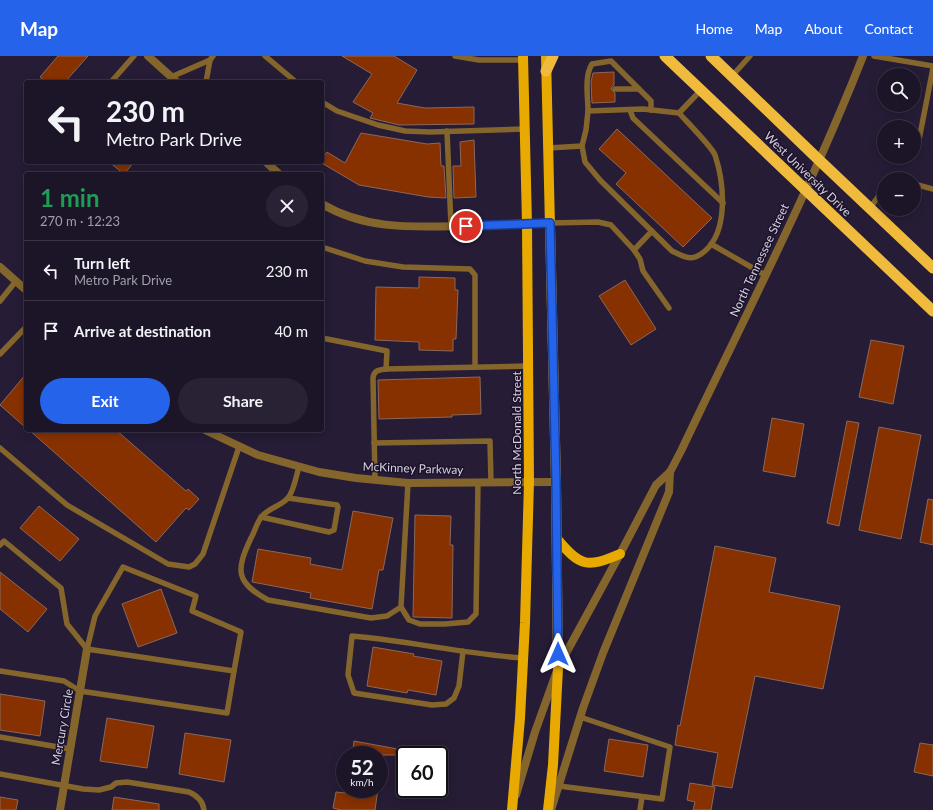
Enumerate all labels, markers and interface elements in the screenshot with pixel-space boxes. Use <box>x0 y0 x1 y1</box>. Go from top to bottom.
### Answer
text: Map <box>20 17 58 40</box>
text: Home <box>695 20 733 37</box>
text: Map <box>755 20 782 37</box>
text: About <box>804 20 842 37</box>
text: Contact <box>864 20 913 37</box>
map controls <box>877 68 921 216</box>
button: search <box>877 68 921 112</box>
text: 230 m <box>106 94 185 128</box>
icon: left <box>40 96 92 148</box>
button: + <box>877 120 921 164</box>
text: Metro Park Drive <box>106 128 242 150</box>
street label: West University Drive <box>761 128 855 220</box>
button: − <box>877 172 921 216</box>
text: 1 min <box>40 183 100 212</box>
button: close <box>266 185 308 227</box>
street label: North Tennessee Street <box>726 200 792 319</box>
pin <box>449 209 483 243</box>
text: 270 m · 12:23 <box>40 213 120 229</box>
icon: arrive <box>455 215 477 237</box>
text: Turn left <box>74 254 130 272</box>
icon: left <box>40 260 62 282</box>
text: 230 m <box>266 262 308 280</box>
text: Metro Park Drive <box>74 272 172 288</box>
icon: arrive <box>40 320 62 342</box>
text: Arrive at destination <box>74 322 211 340</box>
text: 40 m <box>274 322 308 340</box>
street label: North McDonald Street <box>509 371 524 495</box>
button: Exit <box>40 378 170 424</box>
button: Share <box>178 378 308 424</box>
street label: McKinney Parkway <box>362 459 464 477</box>
position arrow <box>537 633 579 675</box>
street label: Mercury Circle <box>48 688 76 766</box>
speed limit sign: 60 <box>396 746 448 798</box>
text: 52 <box>350 755 374 779</box>
text: km/h <box>350 776 374 788</box>

